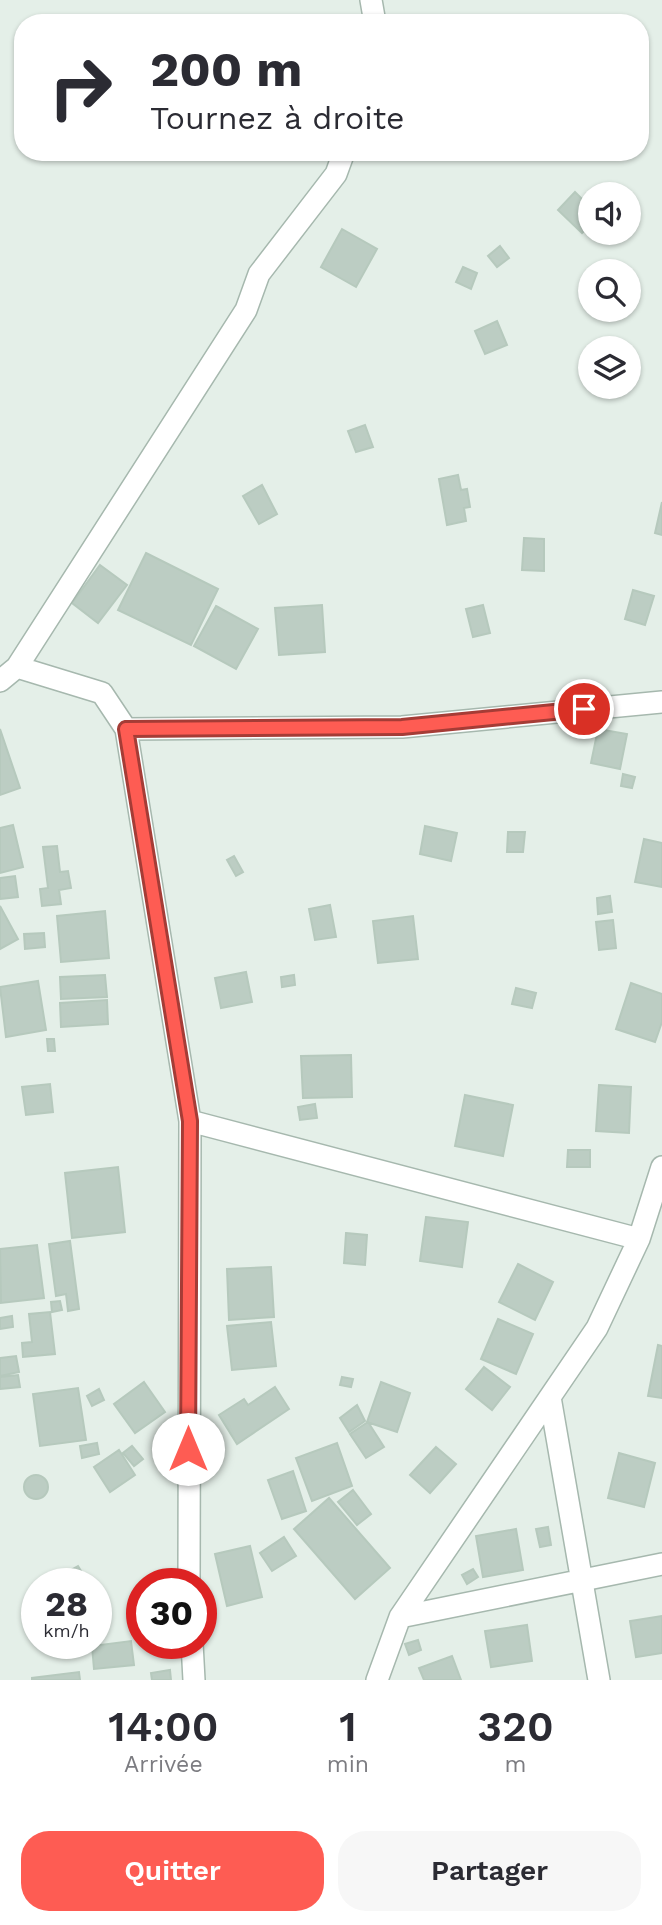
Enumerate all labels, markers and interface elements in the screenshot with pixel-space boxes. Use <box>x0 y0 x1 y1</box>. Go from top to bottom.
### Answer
text: 200 m <box>150 40 302 98</box>
icon: right <box>35 42 126 133</box>
text: Tournez à droite <box>150 99 405 137</box>
map controls <box>578 182 641 399</box>
button: sound <box>578 182 641 245</box>
button: search <box>578 259 641 322</box>
button: layers <box>578 336 641 399</box>
pin <box>554 679 614 739</box>
icon: arrive <box>565 690 603 728</box>
position arrow <box>151 1412 225 1486</box>
speed limit sign: 30 <box>126 1568 217 1659</box>
text: 28 <box>45 1583 88 1625</box>
text: km/h <box>43 1620 90 1641</box>
text: 14:00 <box>108 1702 218 1751</box>
text: 1 <box>339 1702 357 1751</box>
text: 320 <box>477 1702 554 1751</box>
text: Arrivée <box>124 1751 203 1778</box>
text: min <box>327 1751 369 1778</box>
text: m <box>505 1751 526 1778</box>
button: Quitter <box>21 1831 324 1911</box>
button: Partager <box>338 1831 641 1911</box>

